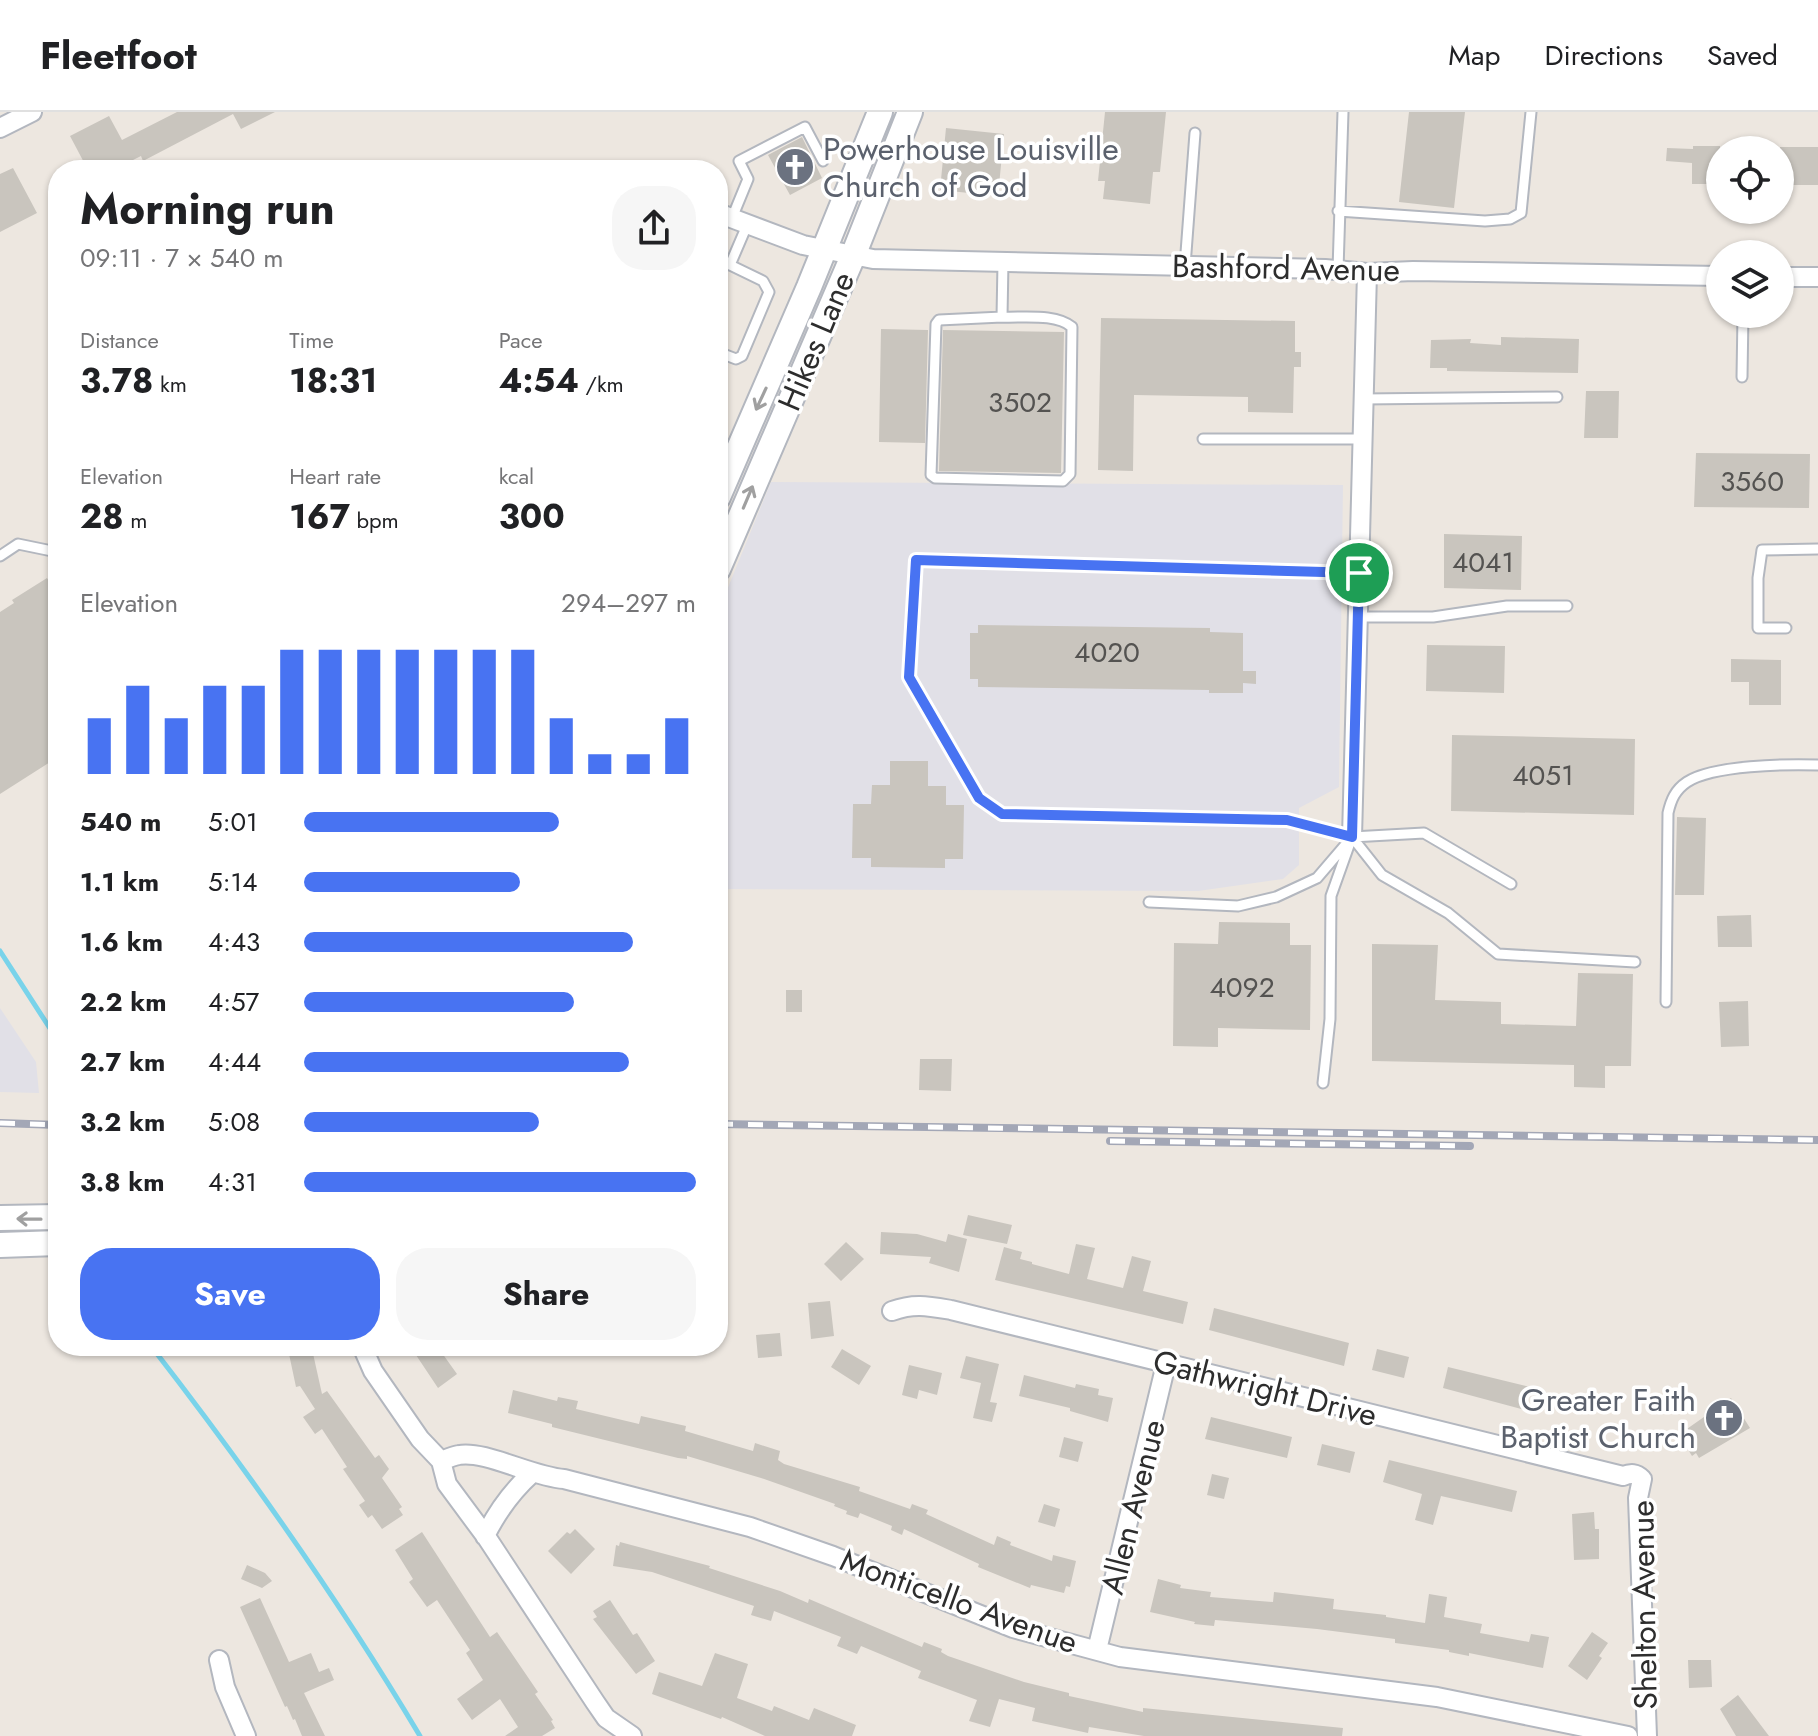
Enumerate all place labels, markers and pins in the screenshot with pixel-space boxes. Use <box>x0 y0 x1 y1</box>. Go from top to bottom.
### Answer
place label: Powerhouse Louisville Church of God <box>823 126 1119 209</box>
church icon: Powerhouse Louisville Church of God <box>774 146 816 188</box>
pin <box>1325 539 1393 607</box>
place label: Greater Faith Baptist Church <box>1500 1377 1696 1460</box>
church icon: Greater Faith Baptist Church <box>1703 1397 1745 1439</box>

